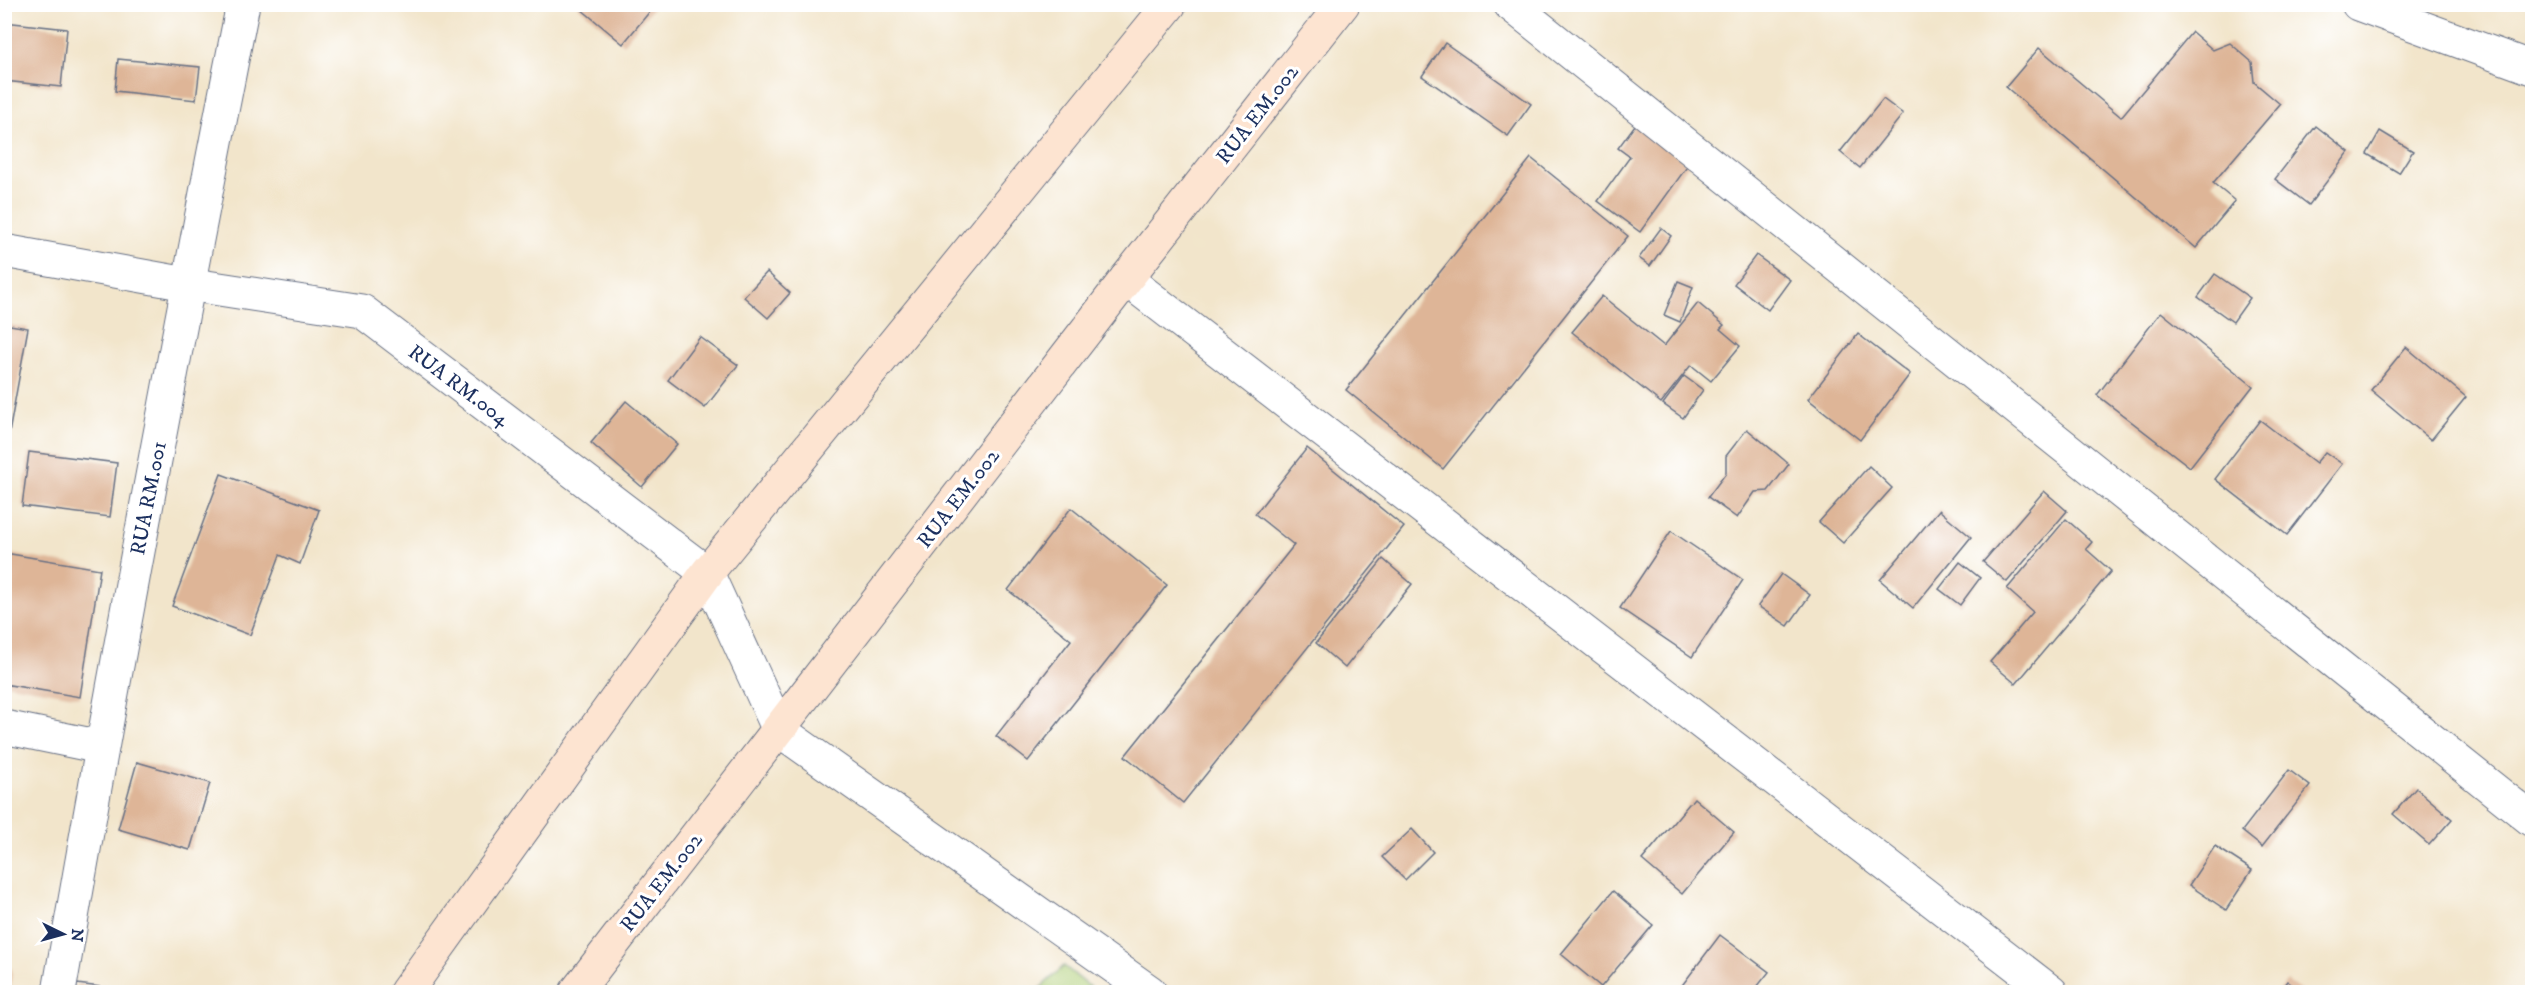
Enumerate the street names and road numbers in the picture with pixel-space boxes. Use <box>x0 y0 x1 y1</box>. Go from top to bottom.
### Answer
street label: RUA EM.002 <box>1211 59 1305 170</box>
street label: RUA RM.004 <box>403 339 515 433</box>
street label: RUA RM.001 <box>125 439 173 557</box>
street label: RUA EM.002 <box>912 443 1006 554</box>
street label: RUA EM.002 <box>615 827 709 938</box>

